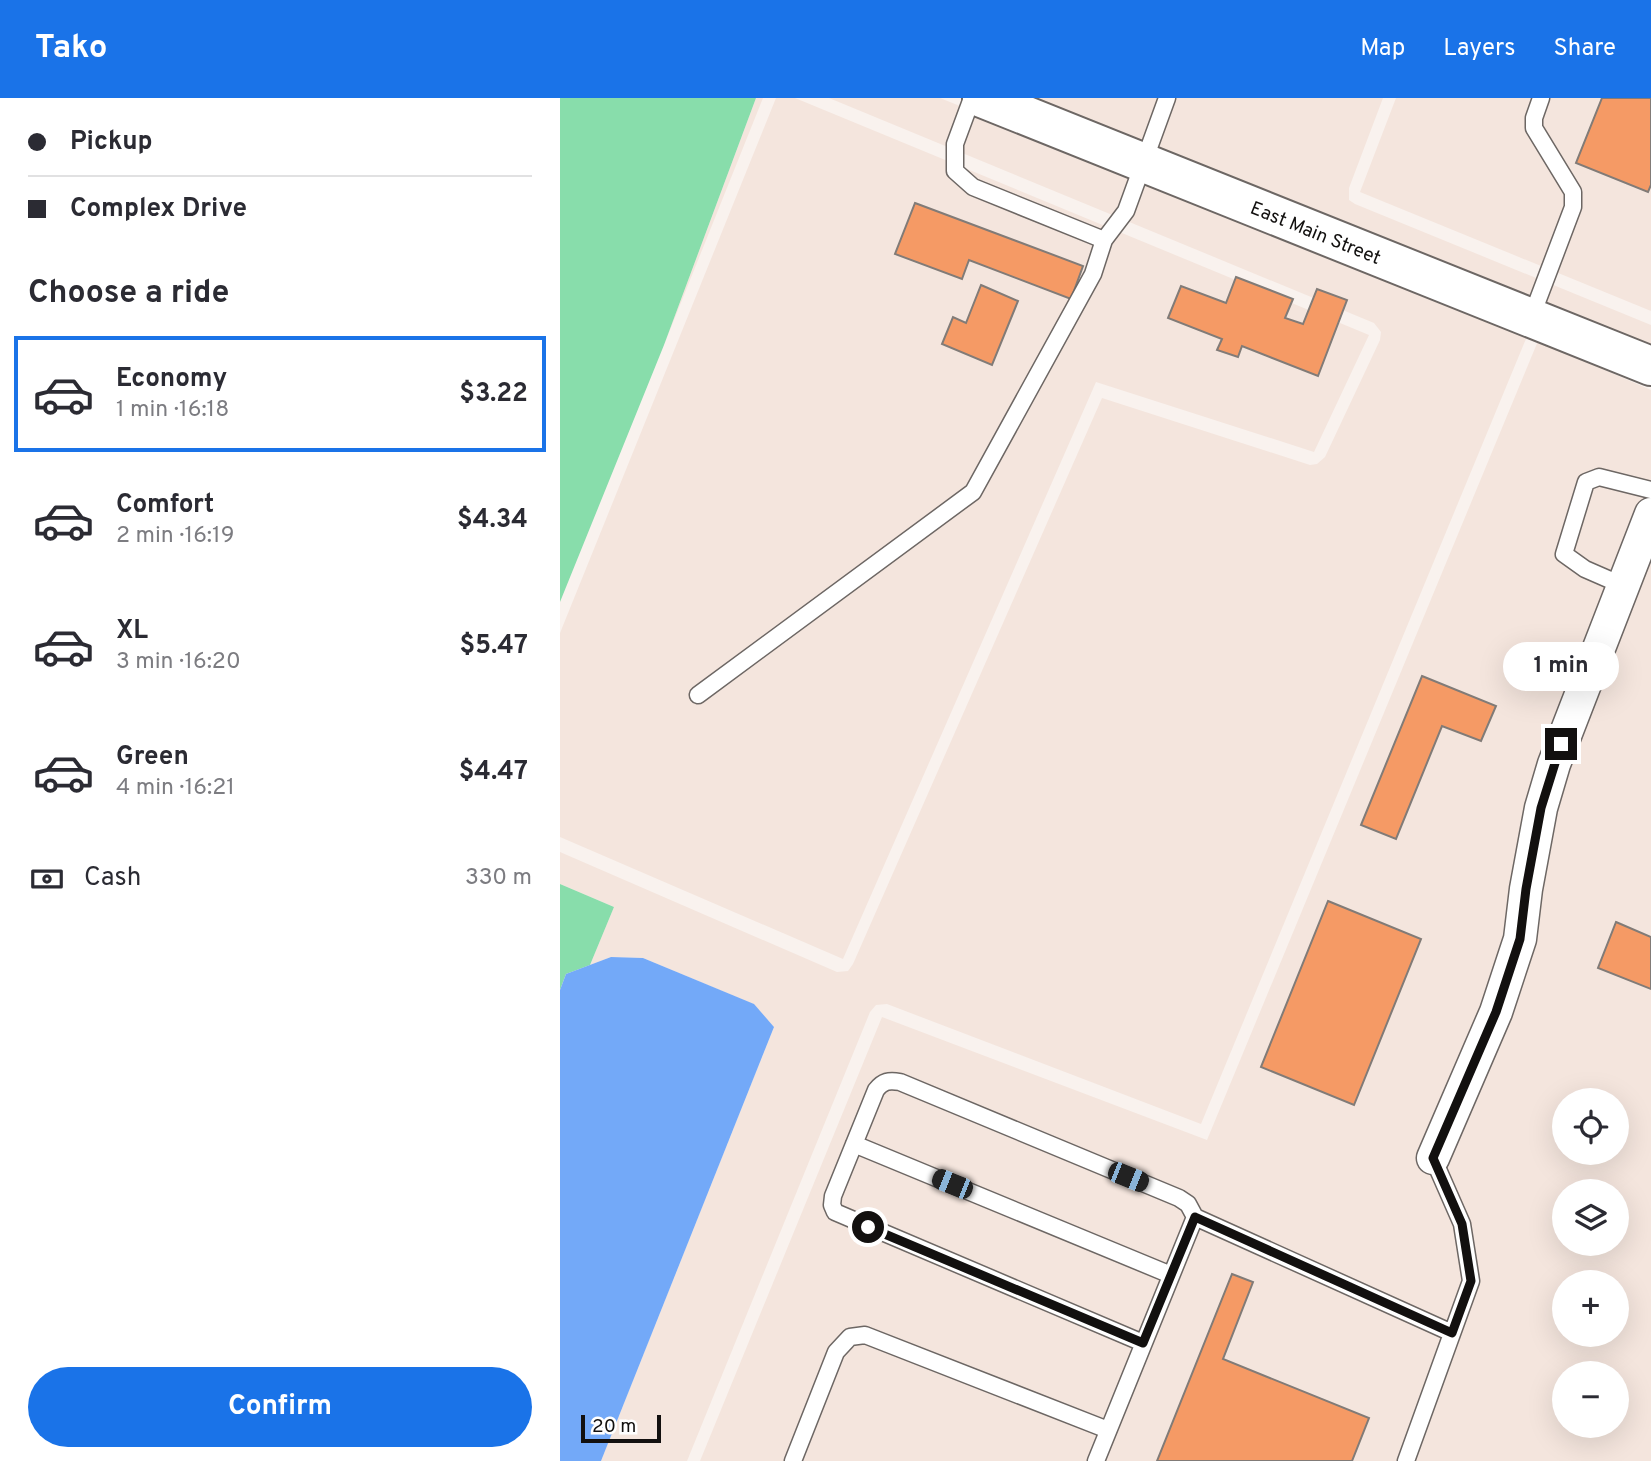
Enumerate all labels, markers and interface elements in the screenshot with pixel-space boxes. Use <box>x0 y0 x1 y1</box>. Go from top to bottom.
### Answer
text: Tako <box>35 28 107 70</box>
text: Map <box>1360 34 1405 64</box>
text: Layers <box>1443 34 1515 64</box>
text: Share <box>1553 34 1616 64</box>
text: Pickup <box>70 126 153 159</box>
text: Complex Drive <box>70 193 247 226</box>
street label: East Main Street <box>1246 197 1384 271</box>
text: Choose a ride <box>28 274 229 314</box>
icon: car <box>32 363 95 426</box>
text: Economy <box>116 363 227 396</box>
text: $3.22 <box>459 378 528 411</box>
text: 1 min · 16:18 <box>116 396 229 425</box>
icon: car <box>32 489 95 552</box>
text: Comfort <box>116 489 214 522</box>
text: $4.34 <box>457 504 528 537</box>
text: 2 min · 16:19 <box>116 522 234 551</box>
icon: car <box>32 615 95 678</box>
text: XL <box>116 615 148 648</box>
text: $5.47 <box>459 630 528 663</box>
callout: 1 min <box>1503 642 1619 692</box>
text: 3 min · 16:20 <box>116 648 241 677</box>
text: 1 min <box>1533 652 1589 681</box>
route end <box>1545 728 1577 760</box>
icon: car <box>32 741 95 804</box>
text: Green <box>116 741 189 774</box>
text: $4.47 <box>459 756 528 789</box>
text: 4 min · 16:21 <box>116 774 235 803</box>
icon: cash <box>28 860 66 898</box>
text: Cash <box>84 862 141 895</box>
text: 330 m <box>465 864 532 893</box>
map controls <box>1552 1088 1629 1438</box>
button: locate <box>1552 1088 1629 1165</box>
car <box>1105 1159 1152 1195</box>
car <box>929 1166 976 1202</box>
button: layers <box>1552 1179 1629 1256</box>
route start <box>852 1211 884 1243</box>
button: + <box>1552 1270 1629 1347</box>
button: − <box>1552 1361 1629 1438</box>
button: Confirm <box>28 1367 532 1447</box>
scale bar <box>581 1412 662 1444</box>
text: 20 m <box>592 1415 636 1439</box>

